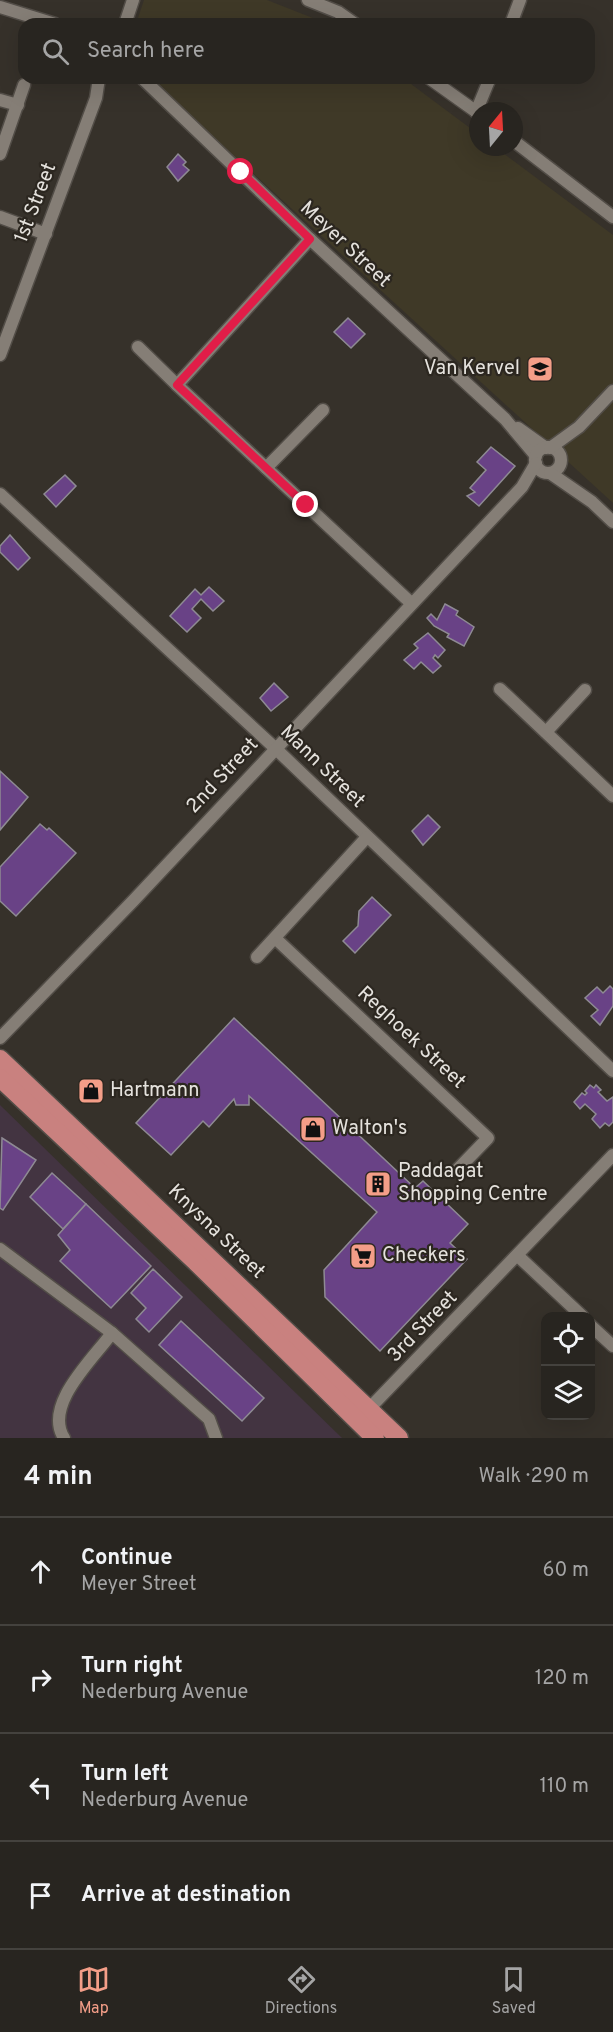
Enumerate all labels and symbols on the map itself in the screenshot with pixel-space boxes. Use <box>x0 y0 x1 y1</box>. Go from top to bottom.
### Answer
north arrow <box>469 102 523 156</box>
route start <box>227 158 253 184</box>
street label: 1st Street <box>9 159 63 247</box>
street label: Meyer Street <box>294 196 396 294</box>
school or university icon: Van Kervel <box>525 354 555 384</box>
place label: Van Kervel <box>424 356 520 382</box>
route end <box>292 491 318 517</box>
street label: Mann Street <box>274 720 370 814</box>
street label: 2nd Street <box>181 732 265 820</box>
street label: Reghoek Street <box>351 981 471 1095</box>
shop icon: Hartmann <box>76 1076 106 1106</box>
place label: Hartmann <box>110 1078 200 1104</box>
shop icon: Walton's <box>298 1114 328 1144</box>
place label: Walton's <box>332 1116 407 1142</box>
place label: Paddagat Shopping Centre <box>398 1159 547 1208</box>
building icon: Paddagat Shopping Centre <box>363 1169 393 1199</box>
street label: Knysna Street <box>162 1179 270 1285</box>
supermarket icon: Checkers <box>348 1241 378 1271</box>
place label: Checkers <box>382 1243 466 1269</box>
street label: 3rd Street <box>382 1285 464 1369</box>

